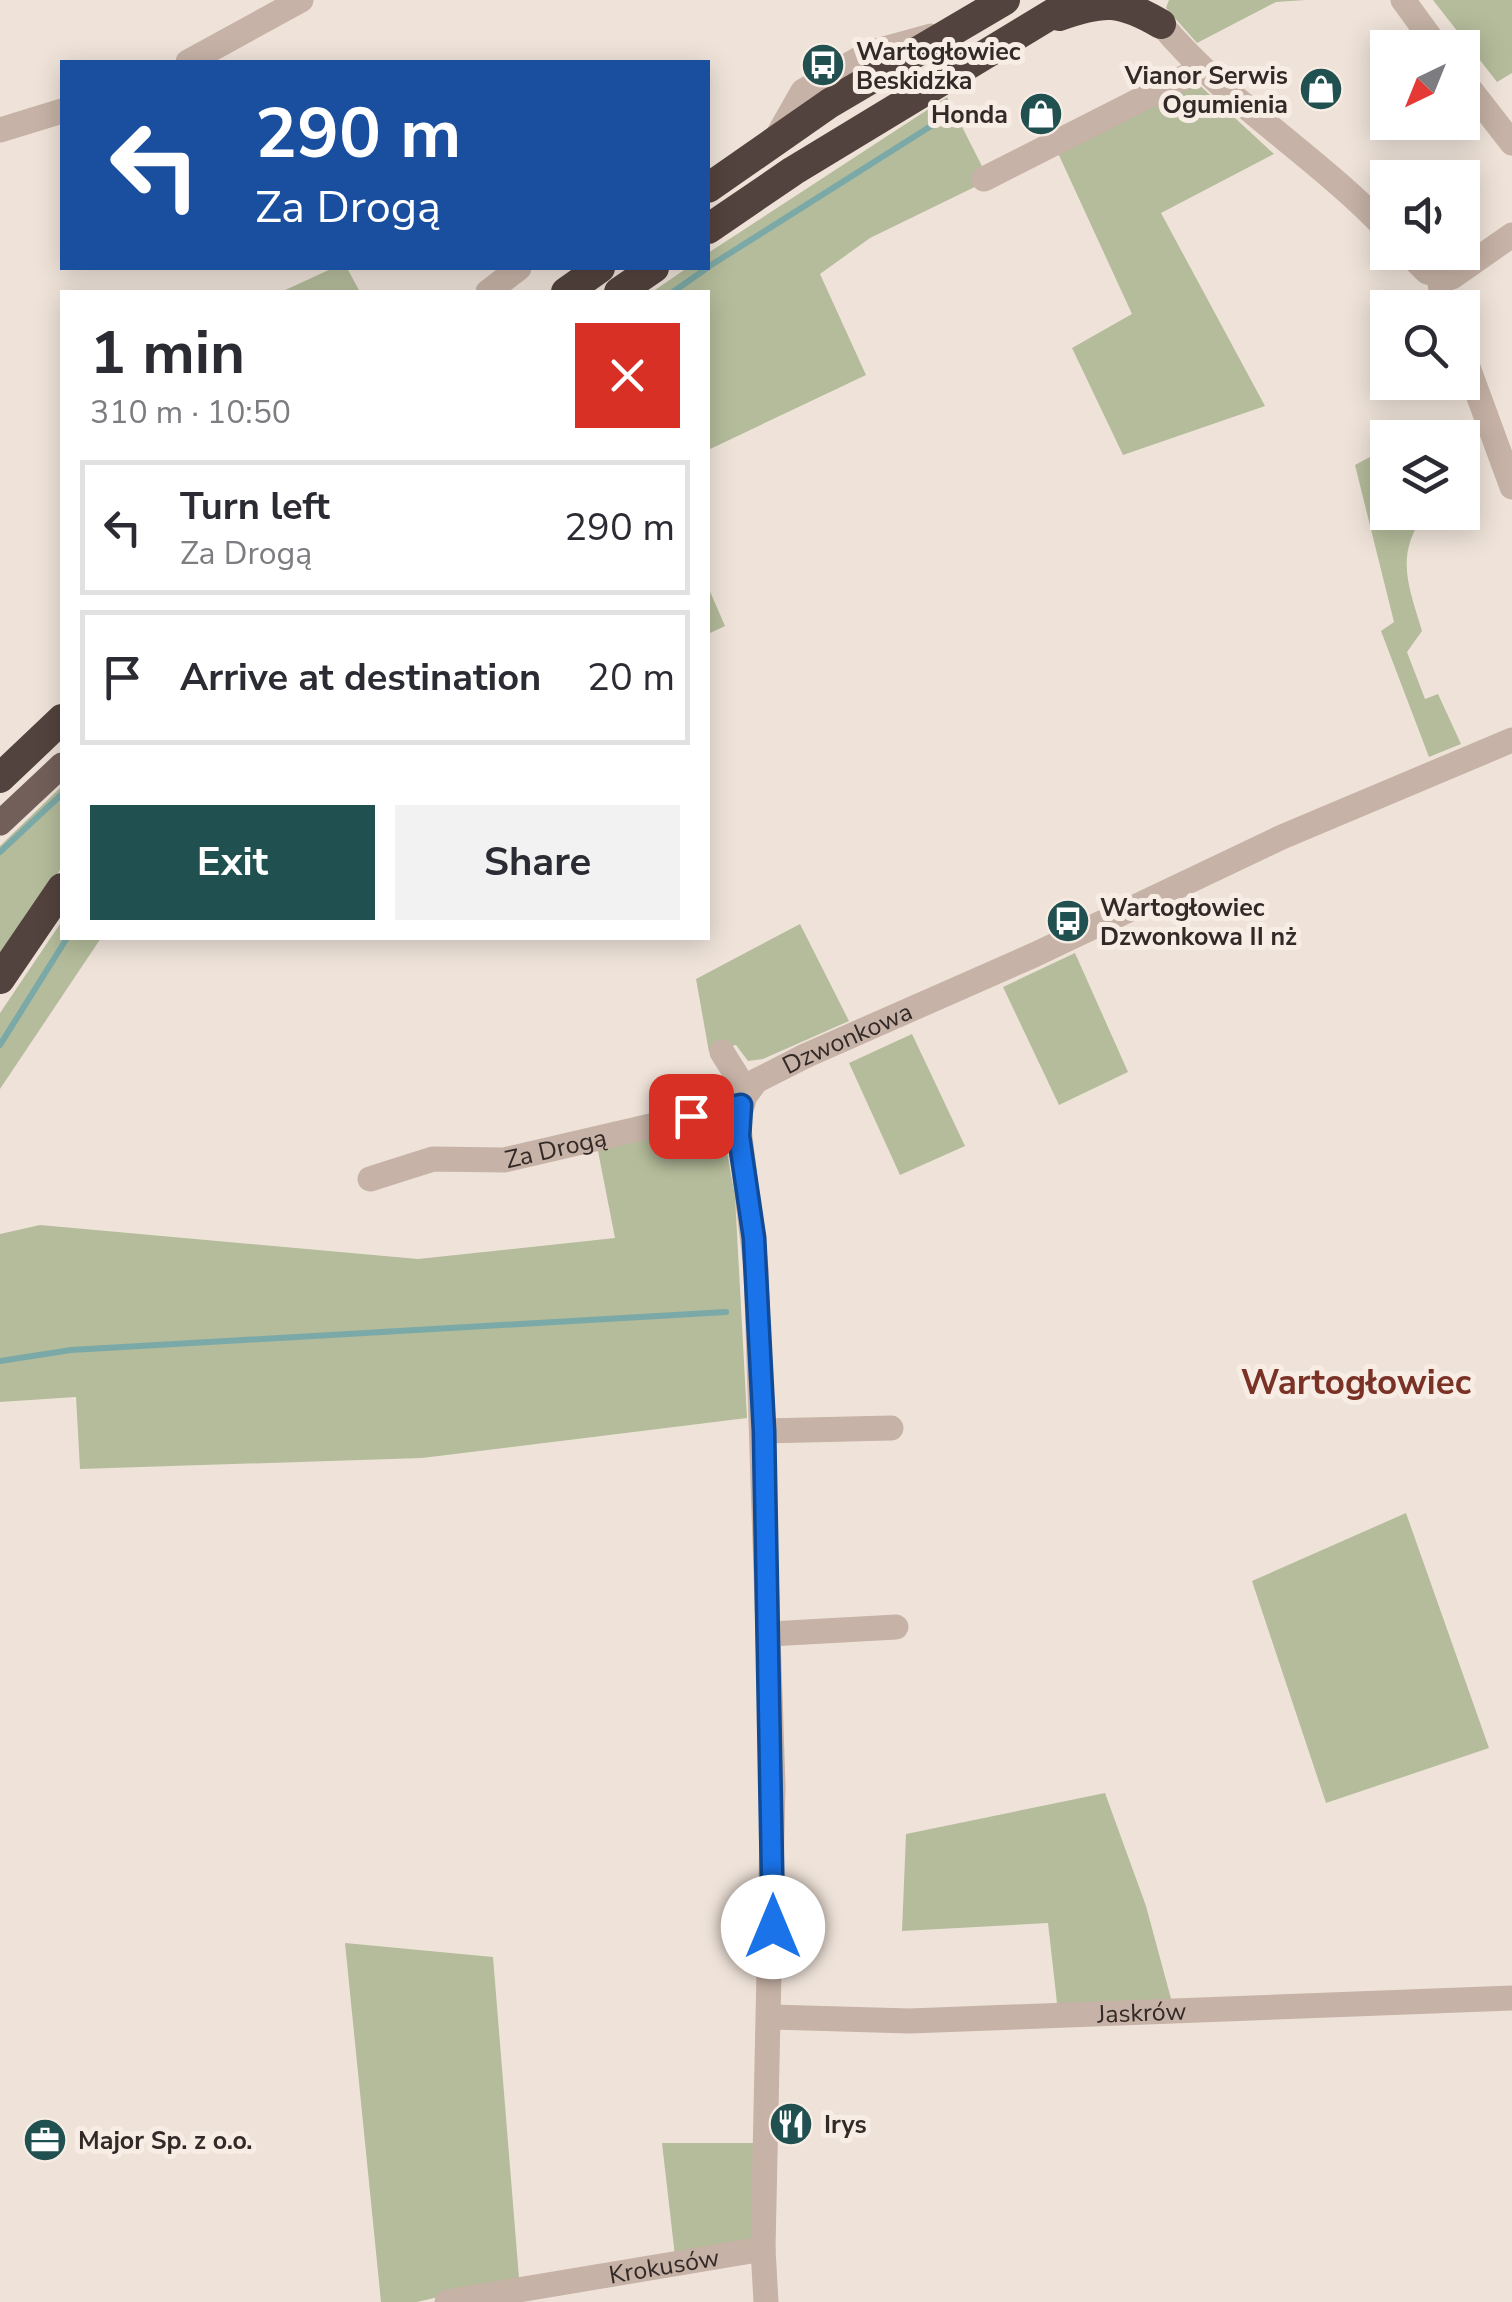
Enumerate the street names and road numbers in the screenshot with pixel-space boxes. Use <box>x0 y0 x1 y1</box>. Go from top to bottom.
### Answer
street label: Dzwonkowa <box>777 995 918 1083</box>
street label: Za Drogą <box>502 1121 610 1177</box>
street label: Jaskrów <box>1095 1994 1187 2032</box>
street label: Krokusów <box>606 2241 722 2293</box>

